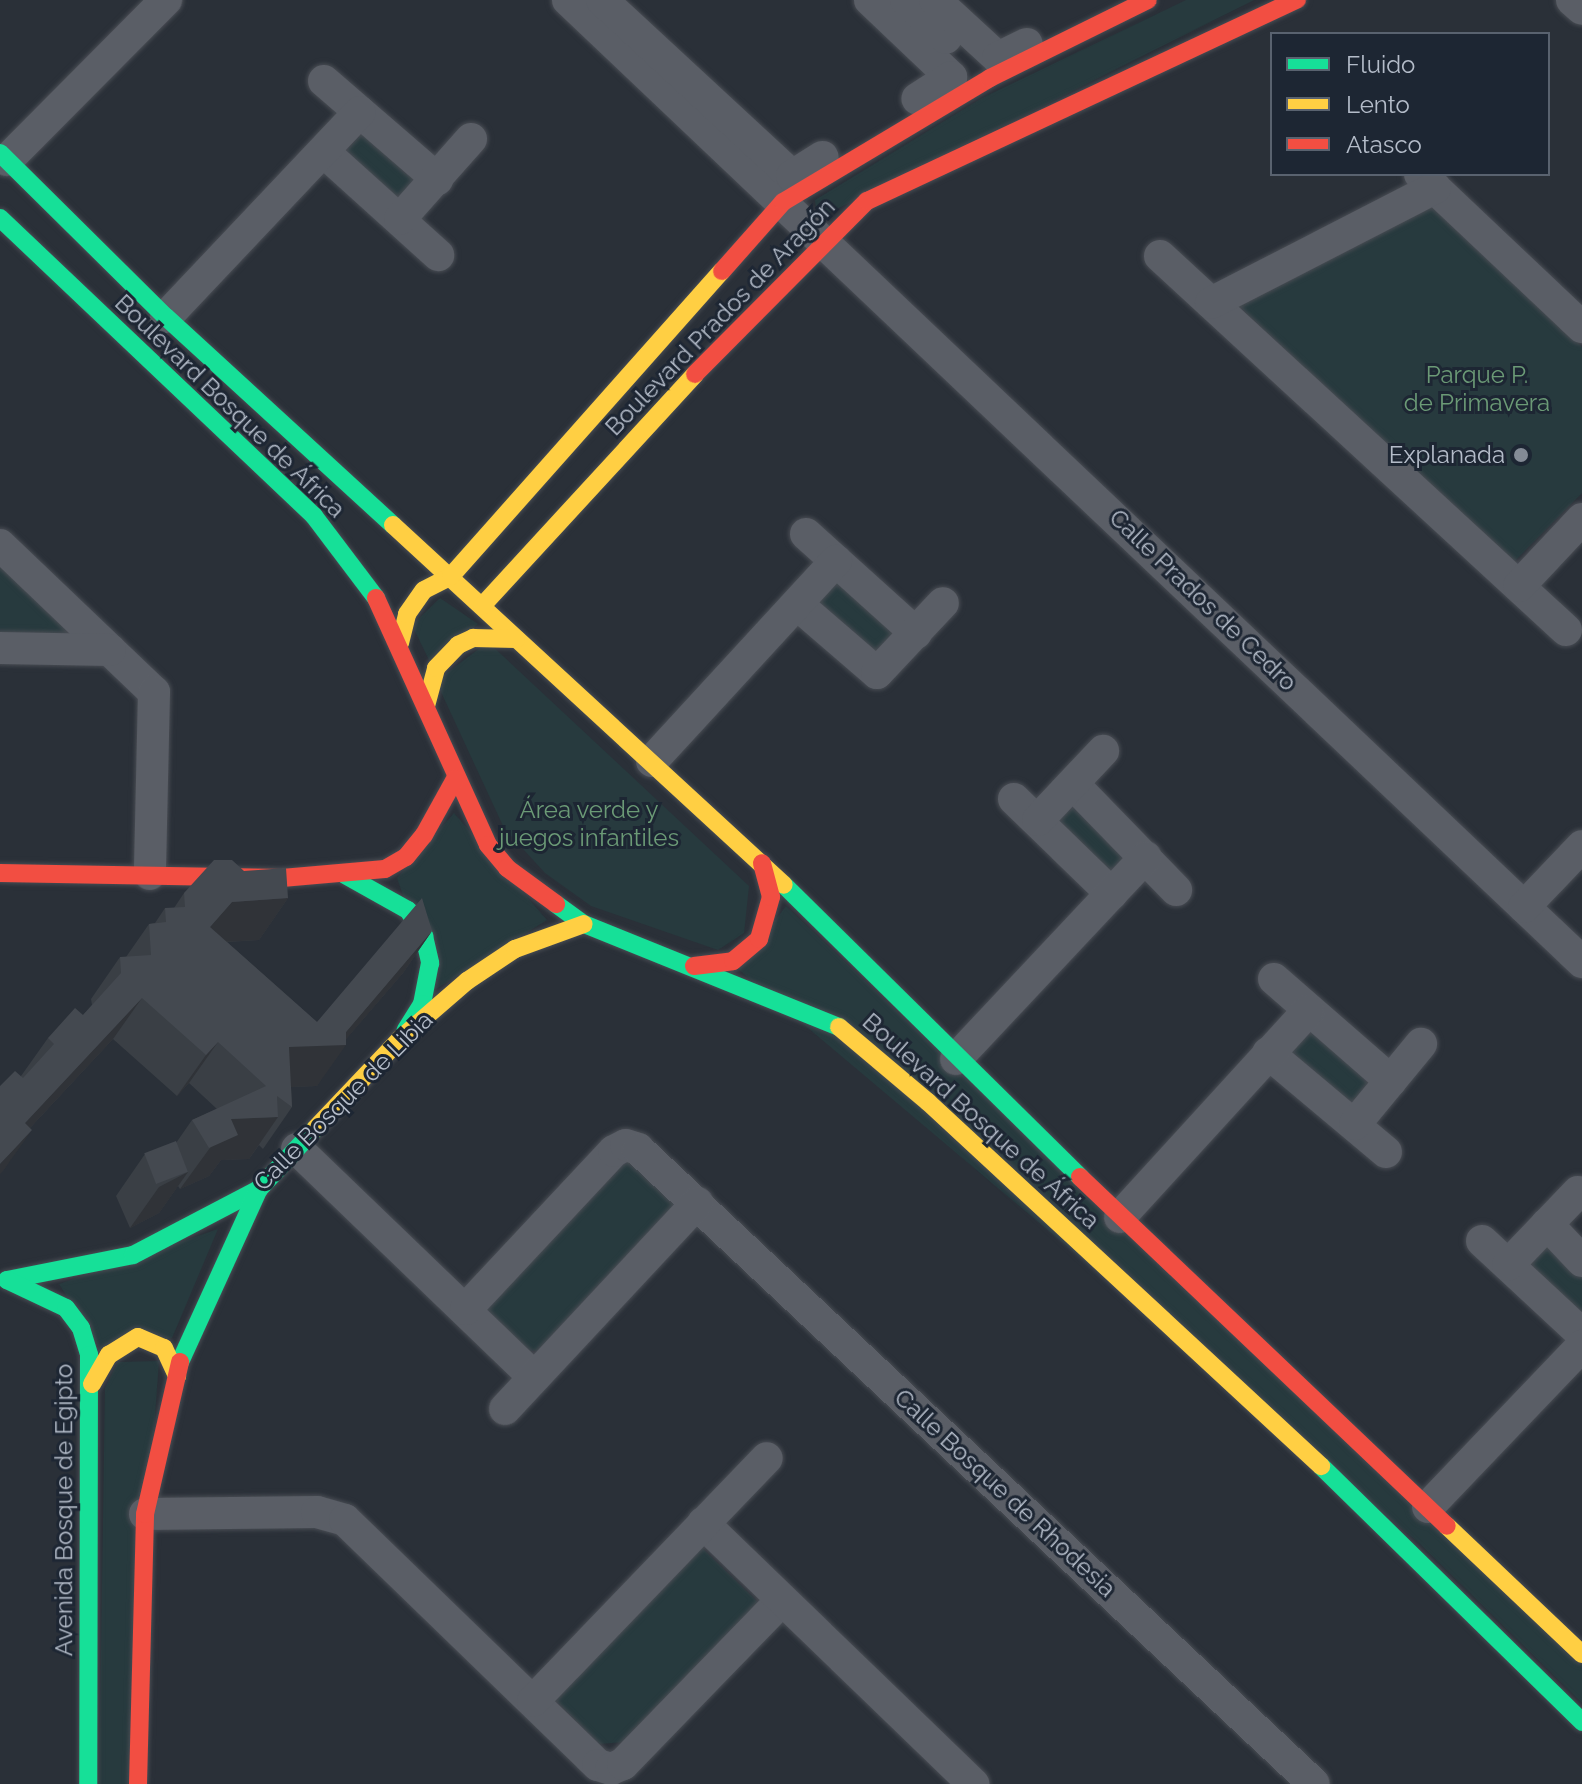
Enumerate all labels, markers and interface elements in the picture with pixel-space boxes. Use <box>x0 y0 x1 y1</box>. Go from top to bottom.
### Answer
legend <box>1270 32 1550 176</box>
text: Fluido <box>1346 50 1415 79</box>
text: Lento <box>1346 90 1410 119</box>
text: Atasco <box>1346 130 1422 159</box>
street label: Boulevard Prados de Aragón <box>599 192 841 442</box>
street label: Boulevard Bosque de África <box>109 288 351 524</box>
park label: Parque P. de Primavera <box>1404 361 1550 417</box>
place label: Explanada <box>1389 441 1505 469</box>
marker: Explanada <box>1512 446 1530 464</box>
street label: Calle Prados de Cedro <box>1103 503 1303 697</box>
park label: Área verde y juegos infantiles <box>499 796 679 852</box>
street label: Calle Bosque de Libia <box>247 1005 439 1197</box>
street label: Boulevard Bosque de África <box>856 1007 1106 1235</box>
street label: Avenida Bosque de Egipto <box>50 1364 78 1656</box>
street label: Calle Bosque de Rhodesia <box>888 1383 1122 1603</box>

